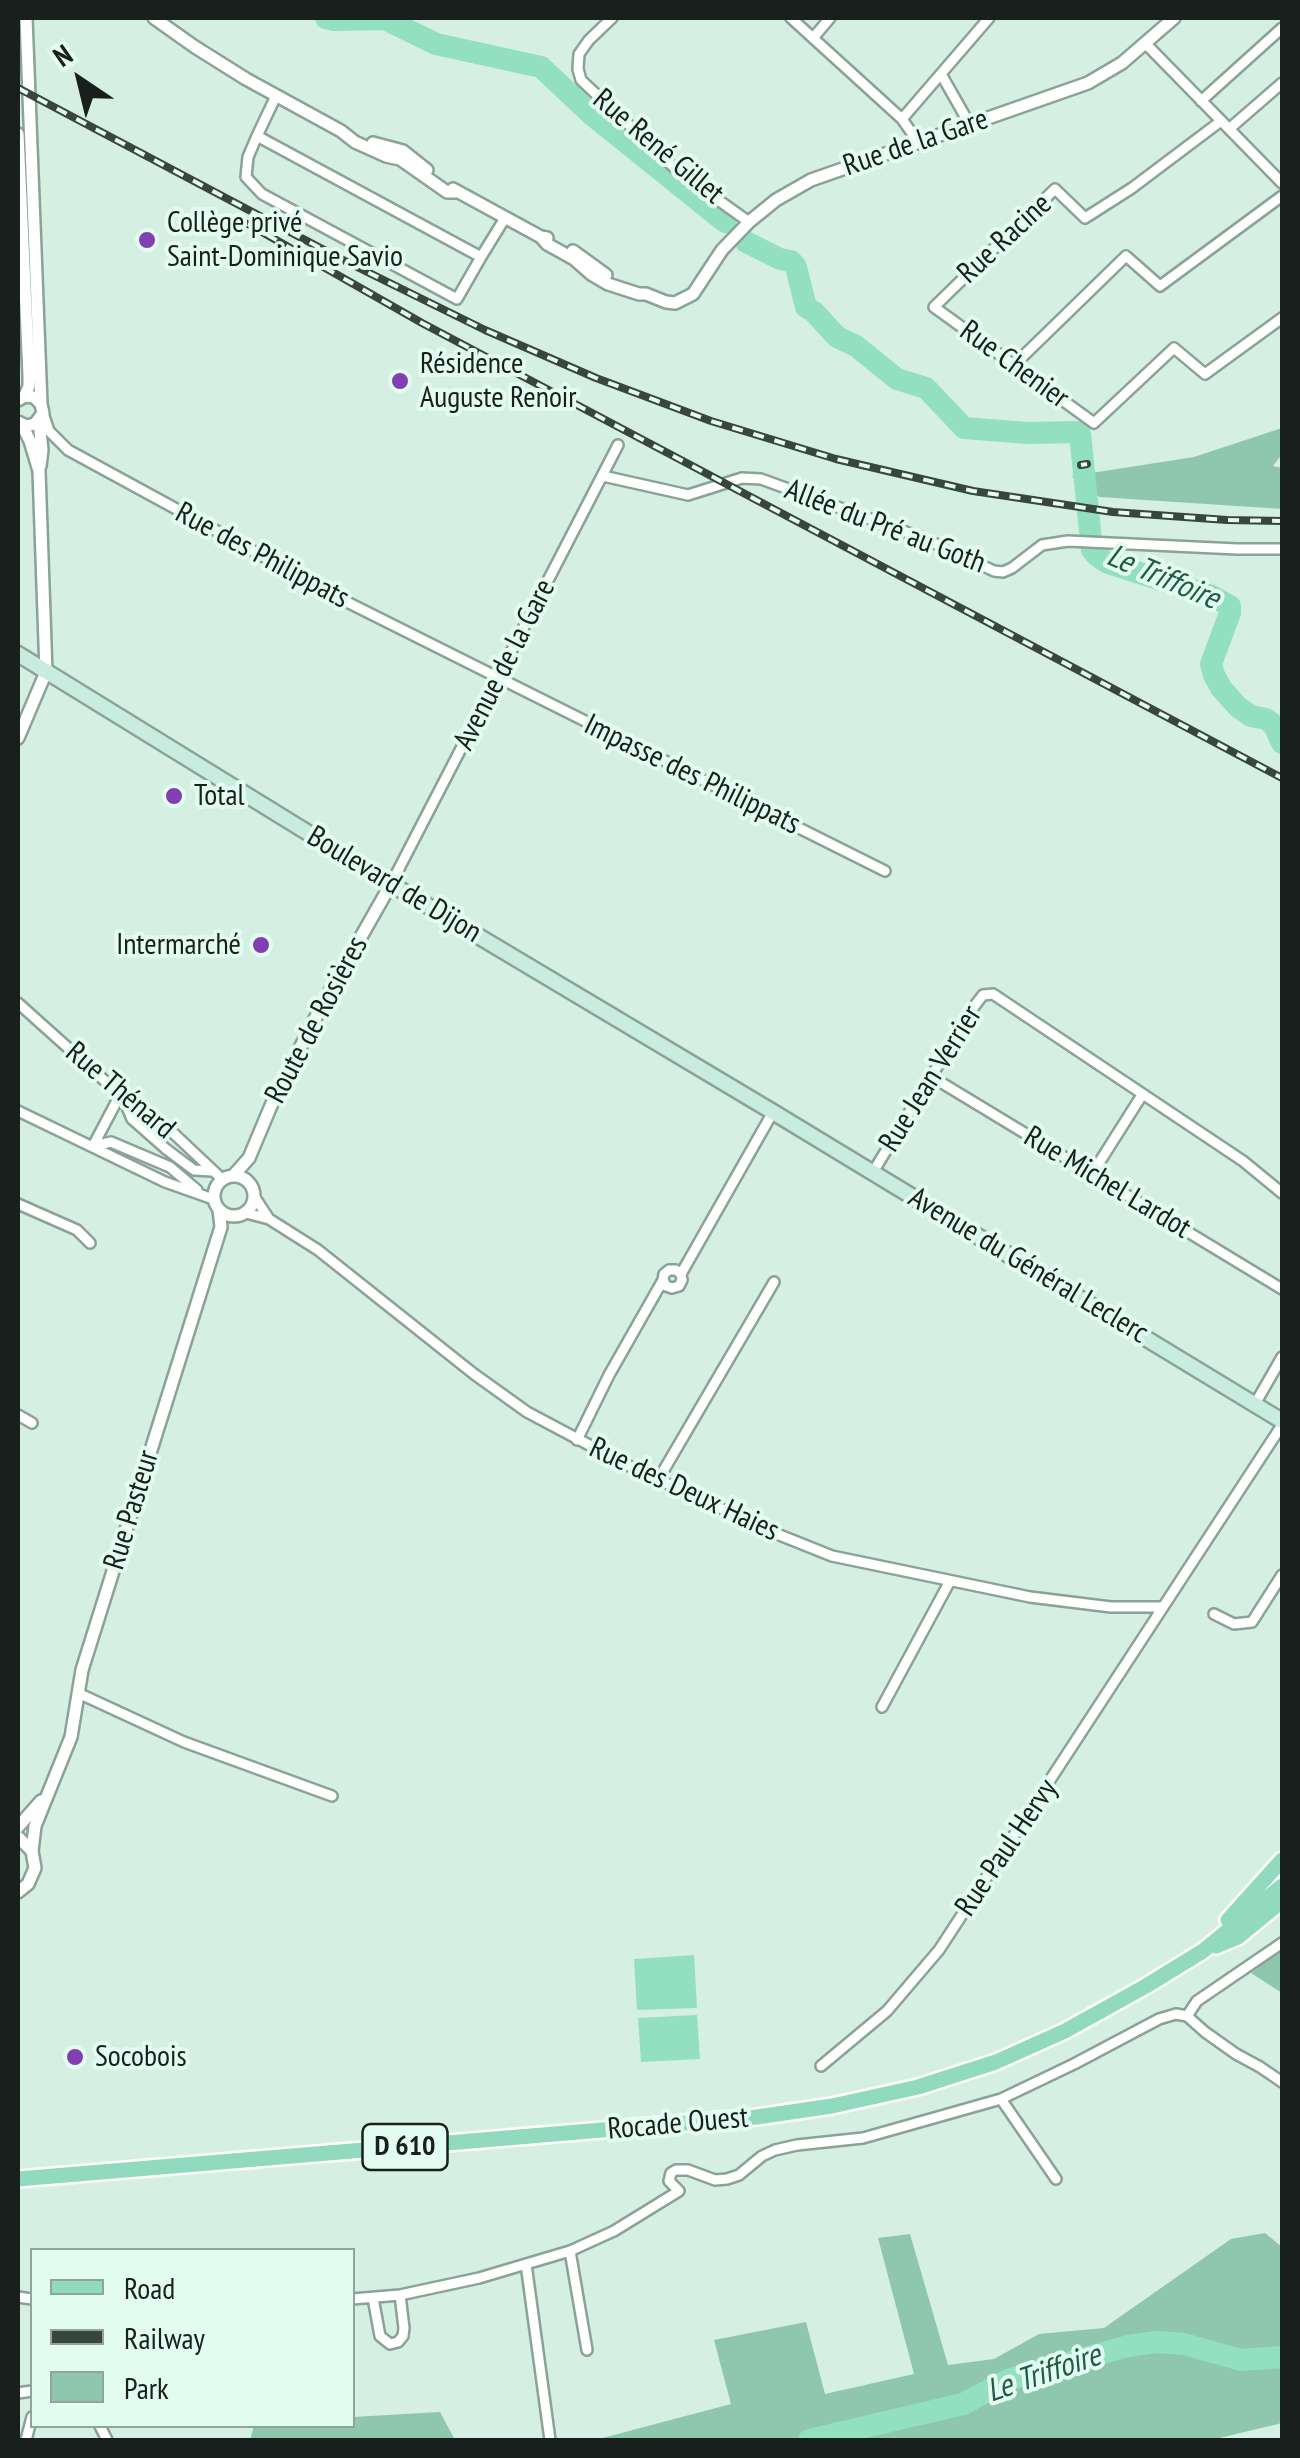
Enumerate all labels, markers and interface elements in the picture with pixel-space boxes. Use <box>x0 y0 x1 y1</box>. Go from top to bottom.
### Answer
north arrow <box>30 30 130 130</box>
text: N <box>46 36 79 75</box>
street label: Rue René Gillet <box>585 82 731 212</box>
street label: Rue de la Gare <box>839 101 993 185</box>
street label: Rue Racine <box>951 187 1059 291</box>
place label: Collège privé Saint-Dominique Savio <box>167 205 403 276</box>
marker: Collège privé Saint-Dominique Savio <box>136 229 158 251</box>
street label: Rue Chenier <box>953 313 1075 417</box>
place label: Résidence Auguste Renoir <box>420 346 577 416</box>
marker: Résidence Auguste Renoir <box>389 370 411 392</box>
street label: Allée du Pré au Goth <box>780 472 990 582</box>
street label: Rue des Philippats <box>169 495 355 617</box>
water label: Le Triffoire <box>1101 537 1225 619</box>
street label: Avenue de la Gare <box>447 574 563 756</box>
street label: Impasse des Philippats <box>578 707 806 843</box>
place label: Total <box>194 778 245 814</box>
marker: Total <box>163 785 185 807</box>
street label: Boulevard de Dijon <box>300 819 488 951</box>
place label: Intermarché <box>116 927 241 963</box>
street label: Route de Rosières <box>258 930 376 1110</box>
marker: Intermarché <box>250 934 272 956</box>
street label: Rue Jean Verrier <box>872 999 990 1159</box>
street label: Rue Thénard <box>58 1035 182 1147</box>
street label: Rue Michel Lardot <box>1017 1119 1197 1247</box>
street label: Avenue du Général Leclerc <box>902 1180 1154 1352</box>
street label: Rue des Deux Haies <box>583 1430 785 1550</box>
street label: Rue Pasteur <box>97 1446 167 1574</box>
street label: Rue Paul Hervy <box>948 1773 1066 1923</box>
place label: Socobois <box>95 2039 187 2075</box>
marker: Socobois <box>64 2046 86 2068</box>
street label: Rocade Ouest <box>606 2100 750 2148</box>
road number: D 610 <box>362 2124 448 2170</box>
legend <box>30 2248 355 2428</box>
text: Road <box>124 2268 175 2307</box>
text: Railway <box>124 2318 205 2357</box>
water label: Le Triffoire <box>982 2337 1106 2411</box>
text: Park <box>124 2368 169 2407</box>

